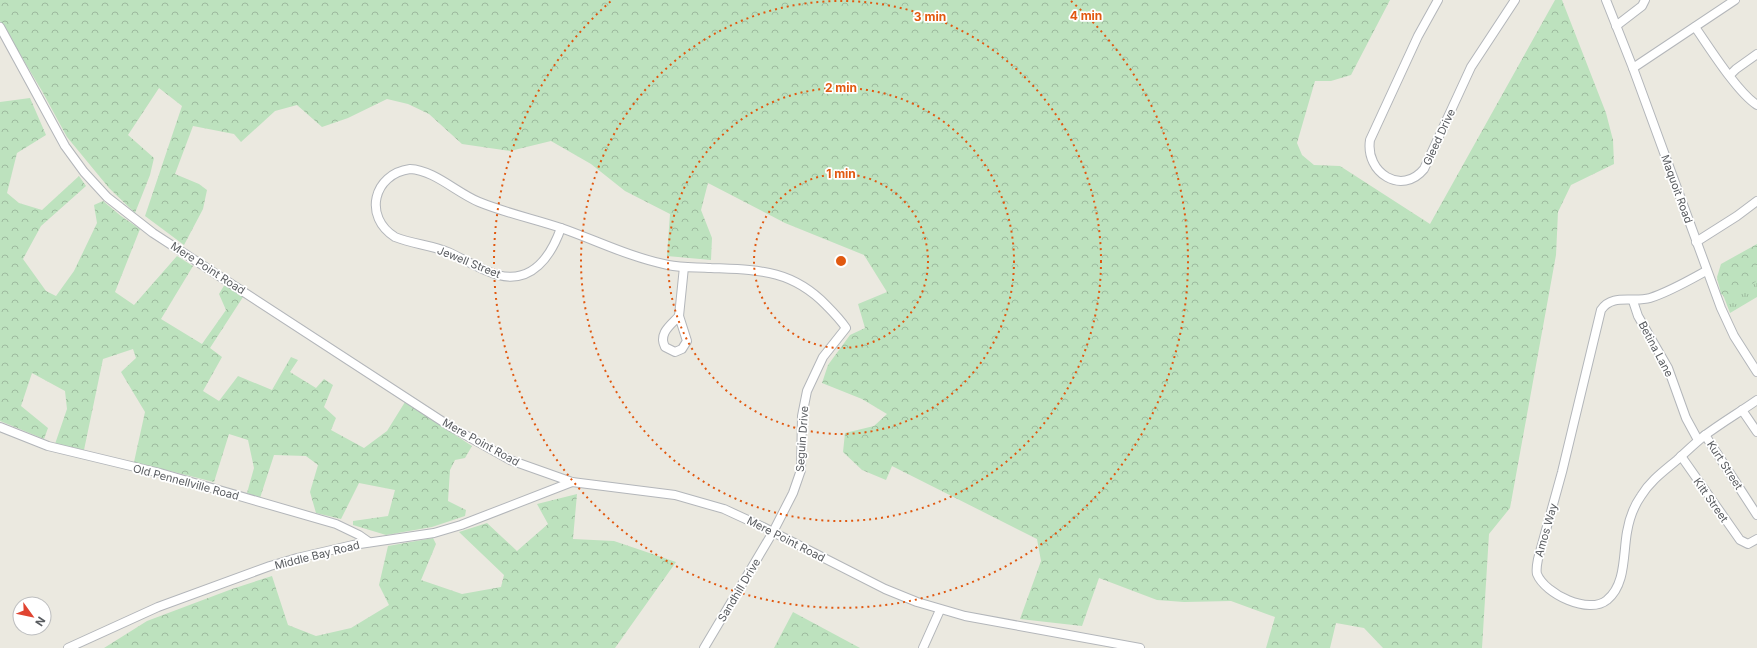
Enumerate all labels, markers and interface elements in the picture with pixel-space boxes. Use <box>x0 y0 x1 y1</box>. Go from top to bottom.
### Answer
text: 4 min <box>1070 8 1102 23</box>
text: 3 min <box>914 9 946 24</box>
text: 2 min <box>825 80 857 95</box>
street label: Gleed Drive <box>1420 106 1458 168</box>
street label: Maquoit Road <box>1658 153 1696 225</box>
text: 1 min <box>826 166 856 181</box>
street label: Mere Point Road <box>168 239 248 297</box>
street label: Jewell Street <box>435 243 503 281</box>
centre of rings <box>834 254 848 268</box>
street label: Betina Lane <box>1636 319 1676 379</box>
street label: Seguin Drive <box>793 405 811 473</box>
street label: Mere Point Road <box>440 415 522 469</box>
street label: Kurt Street <box>1704 438 1746 492</box>
street label: Old Pennellville Road <box>131 461 241 503</box>
street label: Kitt Street <box>1691 475 1732 525</box>
street label: Amos Way <box>1532 502 1560 558</box>
street label: Mere Point Road <box>745 513 827 565</box>
street label: Middle Bay Road <box>273 538 361 572</box>
street label: Sandhill Drive <box>715 556 763 624</box>
north arrow <box>12 596 52 636</box>
text: N <box>32 614 49 629</box>

